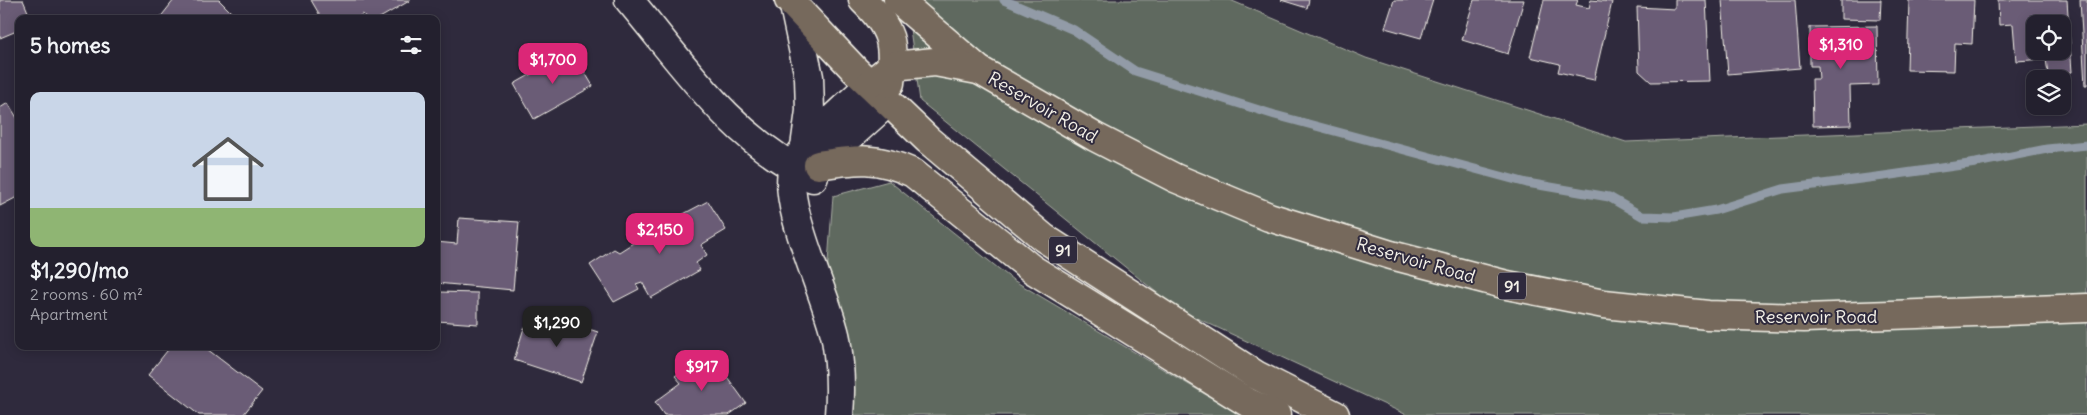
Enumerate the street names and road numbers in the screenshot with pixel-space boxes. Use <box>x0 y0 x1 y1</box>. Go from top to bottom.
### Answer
street label: Reservoir Road <box>984 66 1102 148</box>
street label: Reservoir Road <box>1354 232 1479 288</box>
road number: 91 <box>1049 236 1077 264</box>
road number: 91 <box>1498 272 1526 300</box>
street label: Reservoir Road <box>1755 305 1878 328</box>

